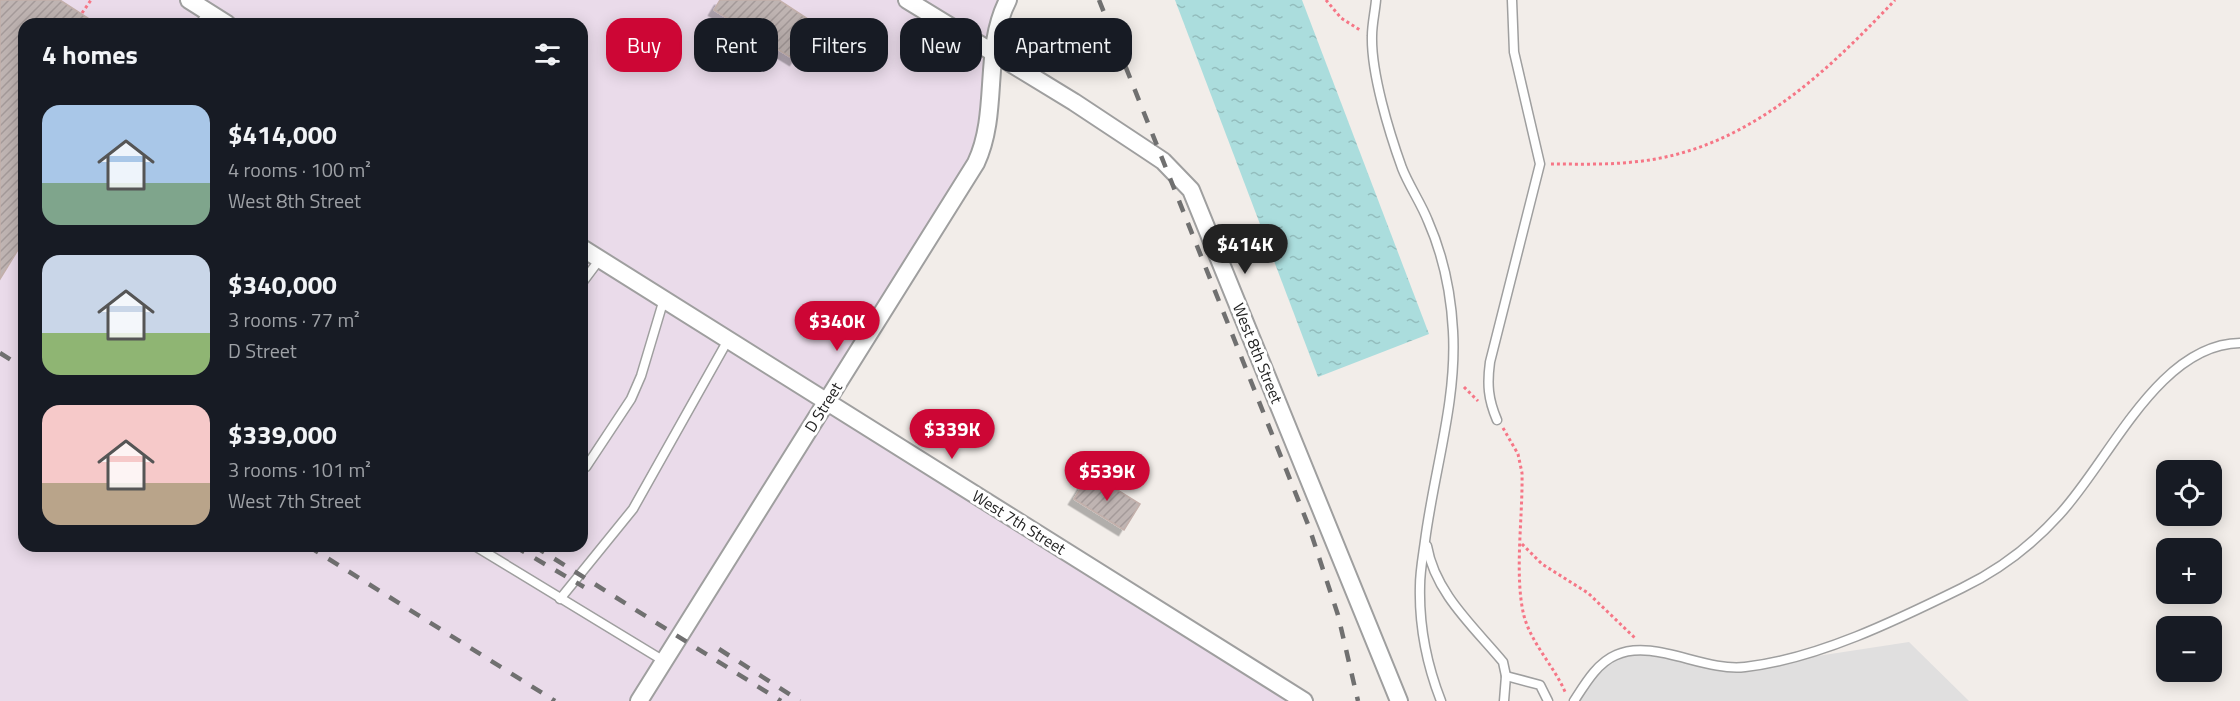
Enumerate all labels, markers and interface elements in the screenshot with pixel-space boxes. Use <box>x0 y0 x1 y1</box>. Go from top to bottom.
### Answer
chip: Buy <box>606 18 682 72</box>
chip: Rent <box>694 18 778 72</box>
chip: Filters <box>790 18 888 72</box>
chip: New <box>900 18 982 72</box>
chip: Apartment <box>994 18 1132 72</box>
text: 4 homes <box>42 35 138 74</box>
icon: filters <box>531 38 564 71</box>
text: $414,000 <box>228 115 337 154</box>
icon: home <box>90 129 162 201</box>
text: 4 rooms · 100 m² <box>228 154 371 185</box>
text: West 8th Street <box>228 185 361 216</box>
pin: $414K <box>1203 224 1287 275</box>
text: $414K <box>1217 228 1273 259</box>
text: $340,000 <box>228 265 337 304</box>
icon: home <box>90 279 162 351</box>
street label: West 8th Street <box>1227 299 1289 407</box>
pin: $340K <box>795 301 879 352</box>
text: 3 rooms · 77 m² <box>228 304 360 335</box>
text: $340K <box>809 305 865 336</box>
text: D Street <box>228 335 297 366</box>
street label: D Street <box>798 377 848 437</box>
pin: $339K <box>910 409 994 460</box>
text: $339K <box>924 413 980 444</box>
text: $339,000 <box>228 415 337 454</box>
icon: home <box>90 429 162 501</box>
pin: $539K <box>1065 451 1149 502</box>
text: 3 rooms · 101 m² <box>228 454 371 485</box>
text: $539K <box>1079 455 1135 486</box>
map controls <box>2156 460 2222 682</box>
button: locate <box>2156 460 2222 526</box>
street label: West 7th Street <box>968 484 1071 561</box>
text: West 7th Street <box>228 485 361 516</box>
button: + <box>2156 538 2222 604</box>
button: − <box>2156 616 2222 682</box>

